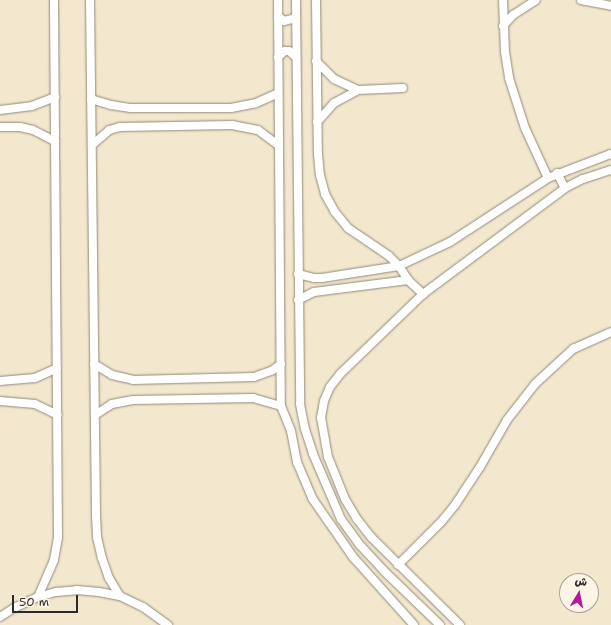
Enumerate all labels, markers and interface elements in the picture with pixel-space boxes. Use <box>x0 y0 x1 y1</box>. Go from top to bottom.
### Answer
north arrow <box>559 573 599 613</box>
text: ش <box>574 573 588 590</box>
scale bar <box>14 587 80 613</box>
text: 50 m <box>19 594 49 610</box>

